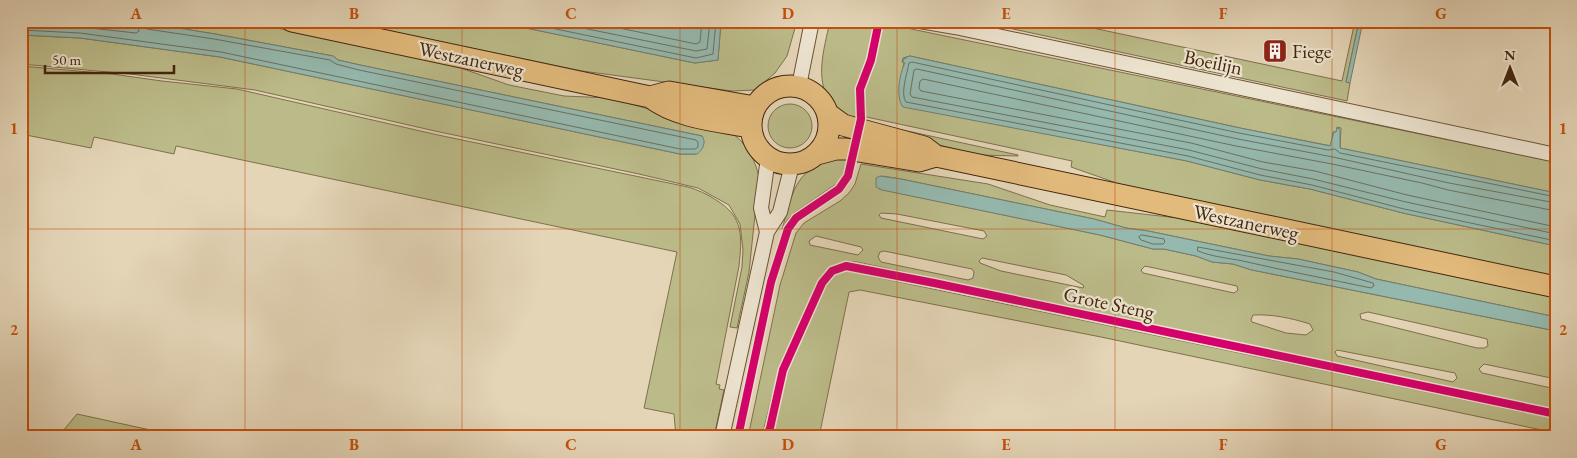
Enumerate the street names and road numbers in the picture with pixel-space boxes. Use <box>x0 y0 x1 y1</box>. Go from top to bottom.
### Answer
street label: Westzanerweg <box>416 35 526 83</box>
street label: Boeilijn <box>1181 43 1245 81</box>
street label: Westzanerweg <box>1191 198 1301 246</box>
street label: Grote Steng <box>1061 281 1157 325</box>

